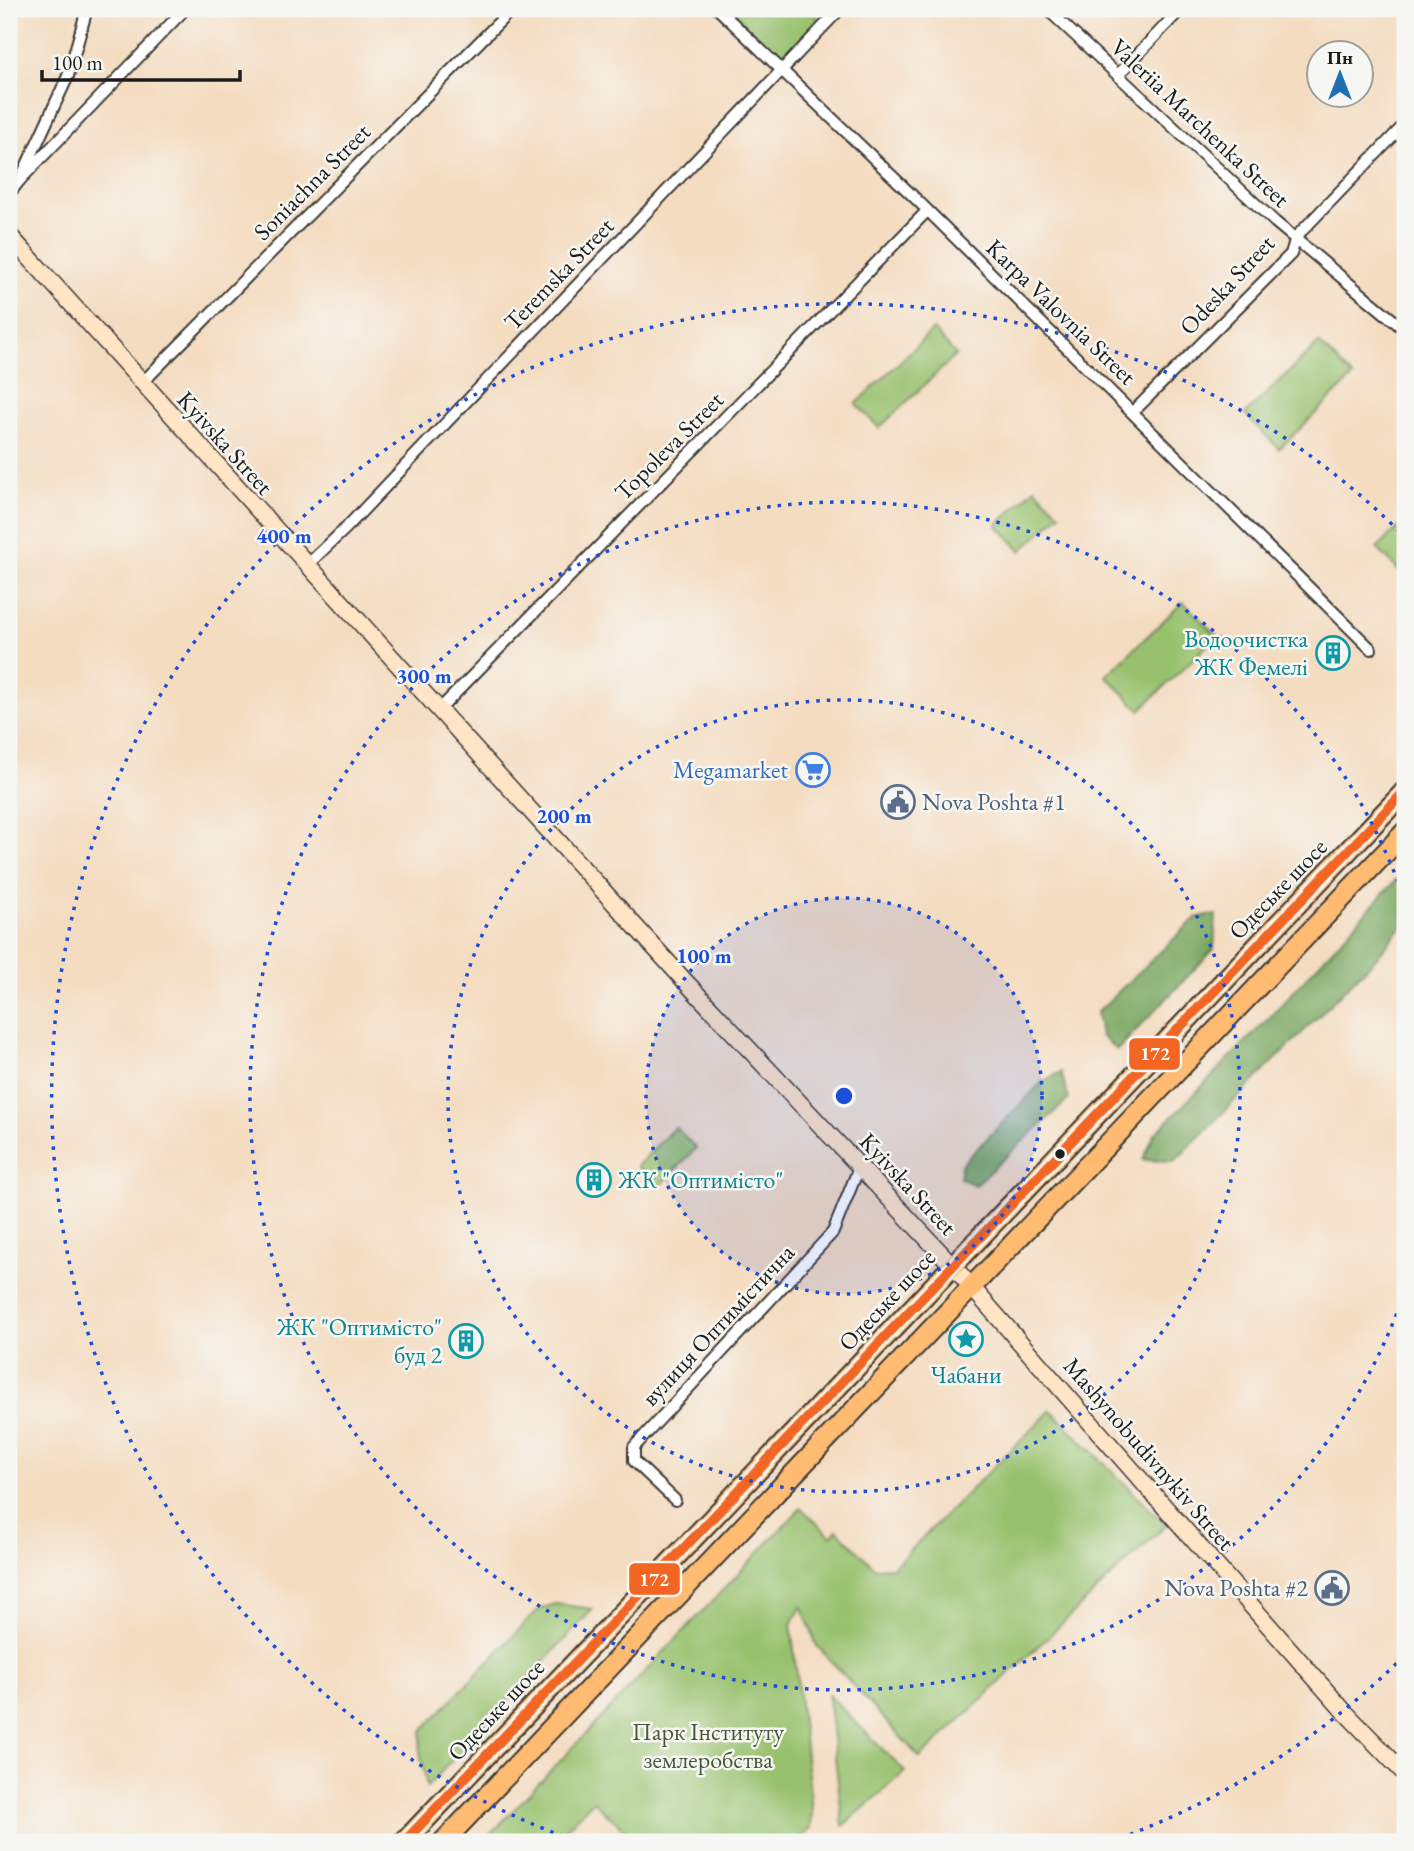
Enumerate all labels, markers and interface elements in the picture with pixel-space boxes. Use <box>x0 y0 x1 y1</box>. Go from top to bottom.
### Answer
street label: Valeriia Marchenka Street <box>1104 32 1297 214</box>
scale bar <box>42 38 240 82</box>
north arrow <box>1306 38 1376 108</box>
text: Пн <box>1327 45 1353 70</box>
text: 100 m <box>52 49 103 76</box>
street label: Soniachna Street <box>247 116 377 247</box>
street label: Teremska Street <box>497 210 620 337</box>
street label: Odeska Street <box>1172 228 1281 341</box>
street label: Karpa Valovnia Street <box>980 232 1143 392</box>
street label: Kyivska Street <box>171 384 280 501</box>
street label: Topoleva Street <box>608 384 730 507</box>
text: 400 m <box>256 522 312 549</box>
place label: Водоочистка ЖК Фемелі <box>1184 623 1308 682</box>
building icon: Водоочистка ЖК Фемелі <box>1314 634 1352 672</box>
text: 300 m <box>396 662 452 689</box>
supermarket icon: Megamarket <box>794 751 832 789</box>
place label: Megamarket <box>673 754 788 785</box>
public building icon: Nova Poshta #1 <box>879 783 917 821</box>
place label: Nova Poshta #1 <box>922 786 1066 817</box>
text: 200 m <box>536 802 592 829</box>
street label: Одеське шосе <box>1222 832 1334 946</box>
text: 100 m <box>676 942 732 969</box>
line badge: 172 <box>1128 1037 1181 1071</box>
text: 172 <box>1140 1041 1170 1066</box>
centre of rings <box>832 1084 856 1108</box>
street label: Kyivska Street <box>853 1126 964 1242</box>
unlabelled marker <box>1053 1147 1067 1161</box>
building icon: ЖК "Оптимісто" <box>575 1161 613 1199</box>
place label: ЖК "Оптимісто" <box>617 1164 783 1195</box>
street label: вулиця Оптимістична <box>634 1237 801 1412</box>
street label: Одеське шосе <box>831 1242 942 1357</box>
place label: ЖК "Оптимісто" буд 2 <box>276 1311 442 1370</box>
place icon: Чабани <box>947 1320 985 1358</box>
building icon: ЖК "Оптимісто" буд 2 <box>447 1322 485 1360</box>
street label: Mashynobudivnykiv Street <box>1057 1351 1242 1557</box>
place label: Чабани <box>930 1359 1002 1390</box>
line badge: 172 <box>628 1562 681 1596</box>
text: 172 <box>639 1567 669 1592</box>
public building icon: Nova Poshta #2 <box>1313 1569 1351 1607</box>
place label: Nova Poshta #2 <box>1164 1572 1308 1603</box>
street label: Одеське шосе <box>440 1652 551 1767</box>
park label: Парк Інституту землеробства <box>632 1716 784 1775</box>

